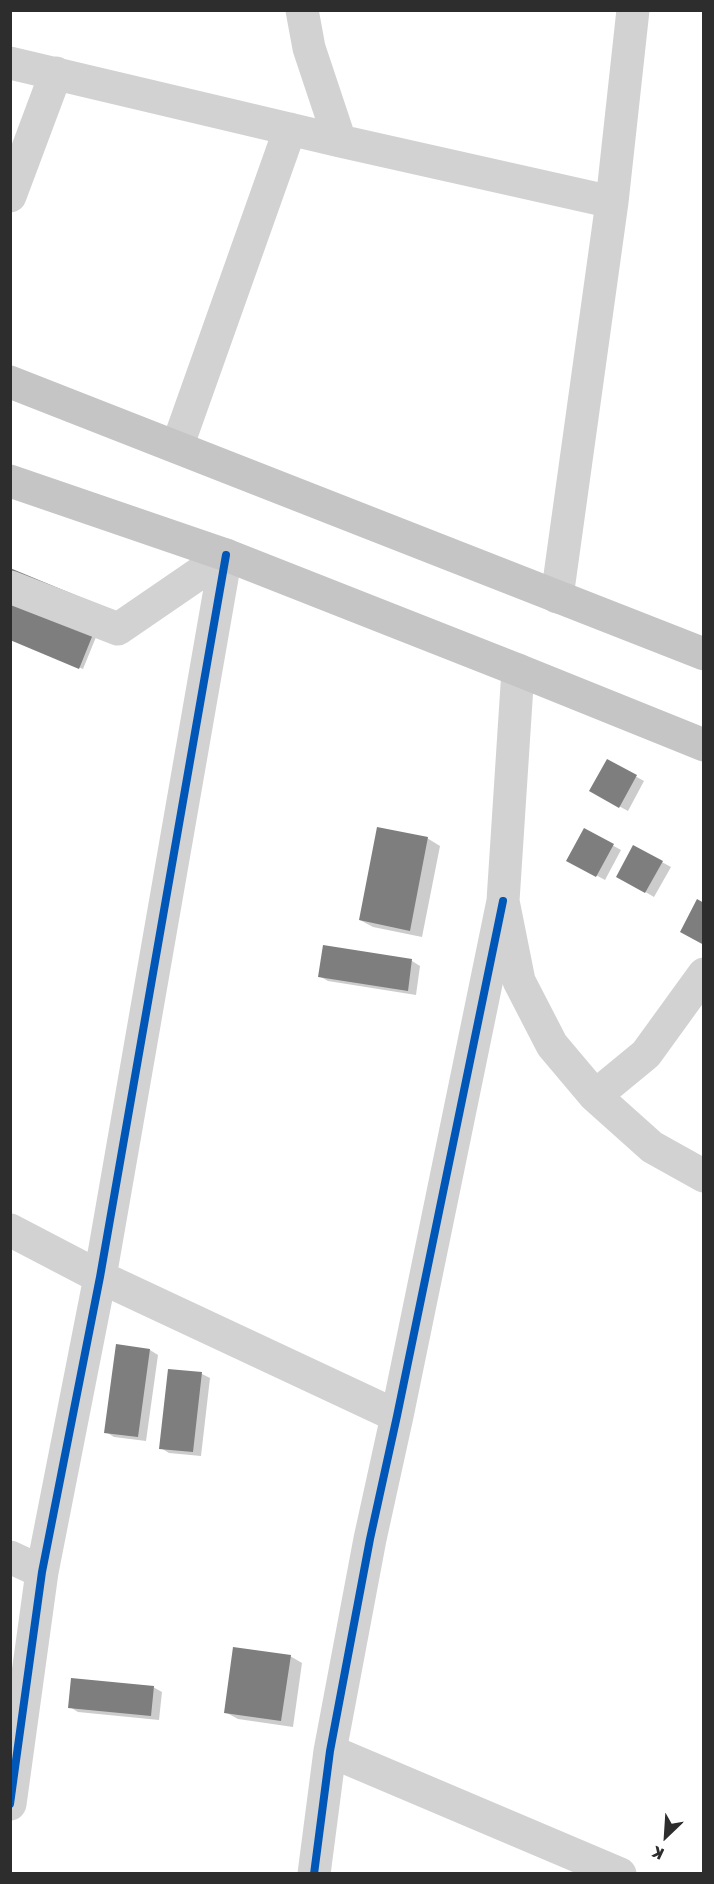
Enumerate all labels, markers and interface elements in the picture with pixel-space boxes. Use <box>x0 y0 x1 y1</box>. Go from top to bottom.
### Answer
north arrow <box>636 1806 696 1866</box>
text: K <box>649 1842 667 1864</box>

